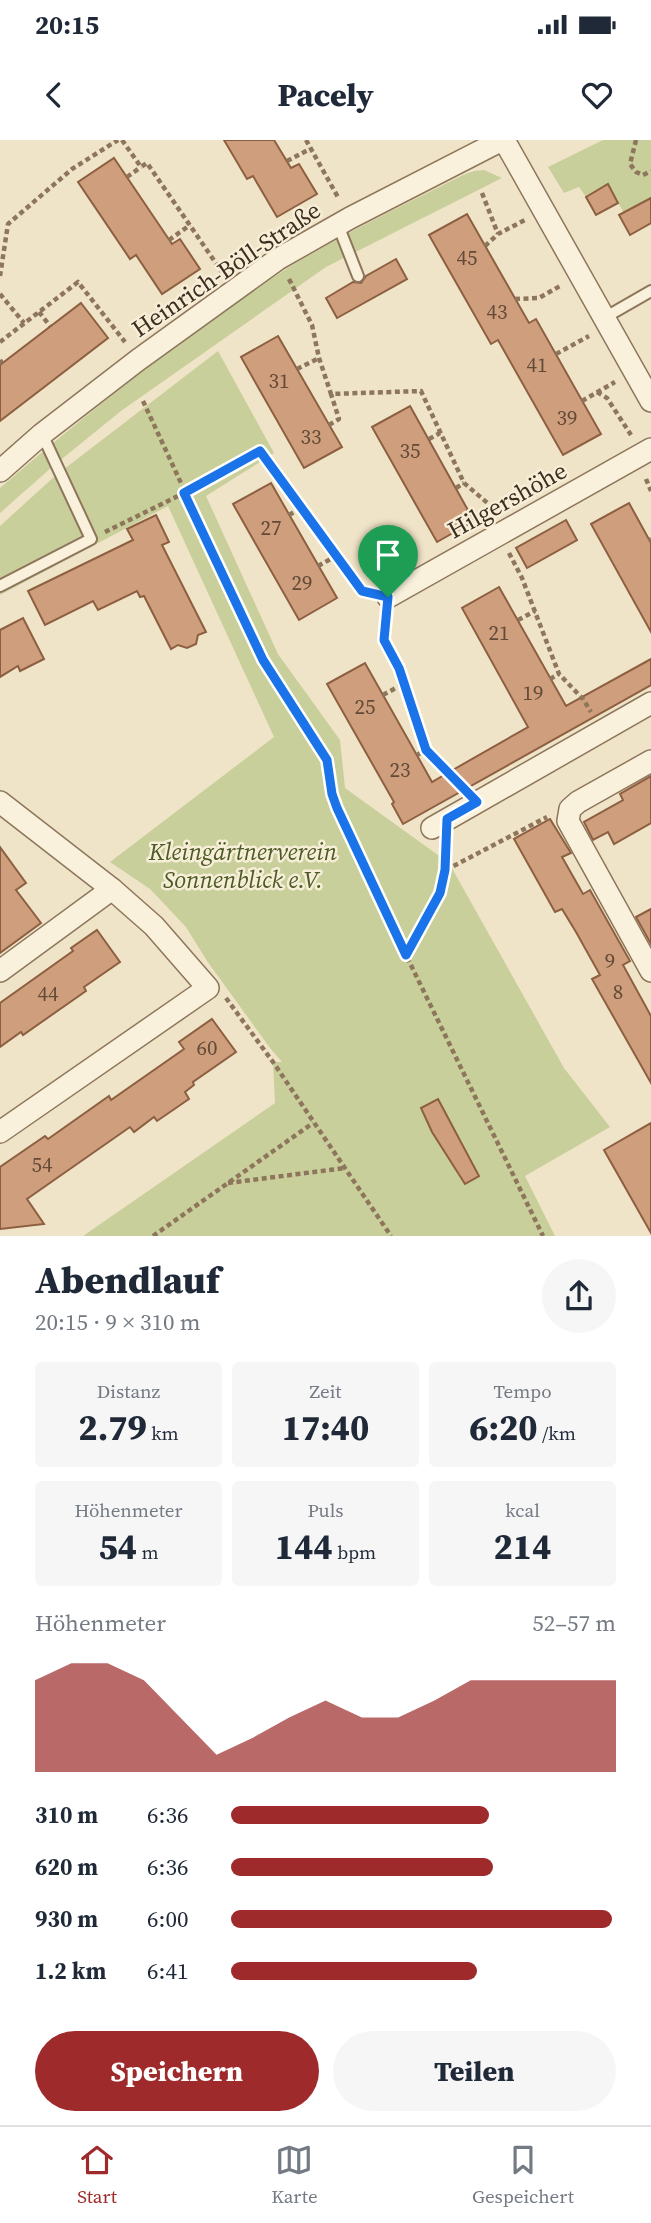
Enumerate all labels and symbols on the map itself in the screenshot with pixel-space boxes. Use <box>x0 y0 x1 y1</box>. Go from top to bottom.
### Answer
street label: Heinrich-Böll-Straße <box>125 193 327 345</box>
house number: 45 <box>457 243 478 272</box>
house number: 43 <box>487 297 508 326</box>
house number: 41 <box>527 350 548 379</box>
house number: 31 <box>269 366 290 395</box>
house number: 39 <box>557 403 578 432</box>
house number: 33 <box>301 422 322 451</box>
house number: 35 <box>400 436 421 465</box>
street label: Hilgershöhe <box>441 454 573 546</box>
house number: 27 <box>261 513 282 542</box>
pin <box>358 525 418 597</box>
house number: 29 <box>292 568 313 597</box>
house number: 21 <box>489 618 510 647</box>
house number: 19 <box>523 678 544 707</box>
house number: 25 <box>355 692 376 721</box>
house number: 23 <box>390 755 411 784</box>
park label: Kleingärtnerverein Sonnenblick e.V. <box>148 835 338 896</box>
house number: 9 <box>605 946 615 975</box>
house number: 8 <box>613 977 623 1006</box>
house number: 44 <box>38 979 59 1008</box>
house number: 60 <box>197 1033 218 1062</box>
house number: 54 <box>32 1150 53 1179</box>

